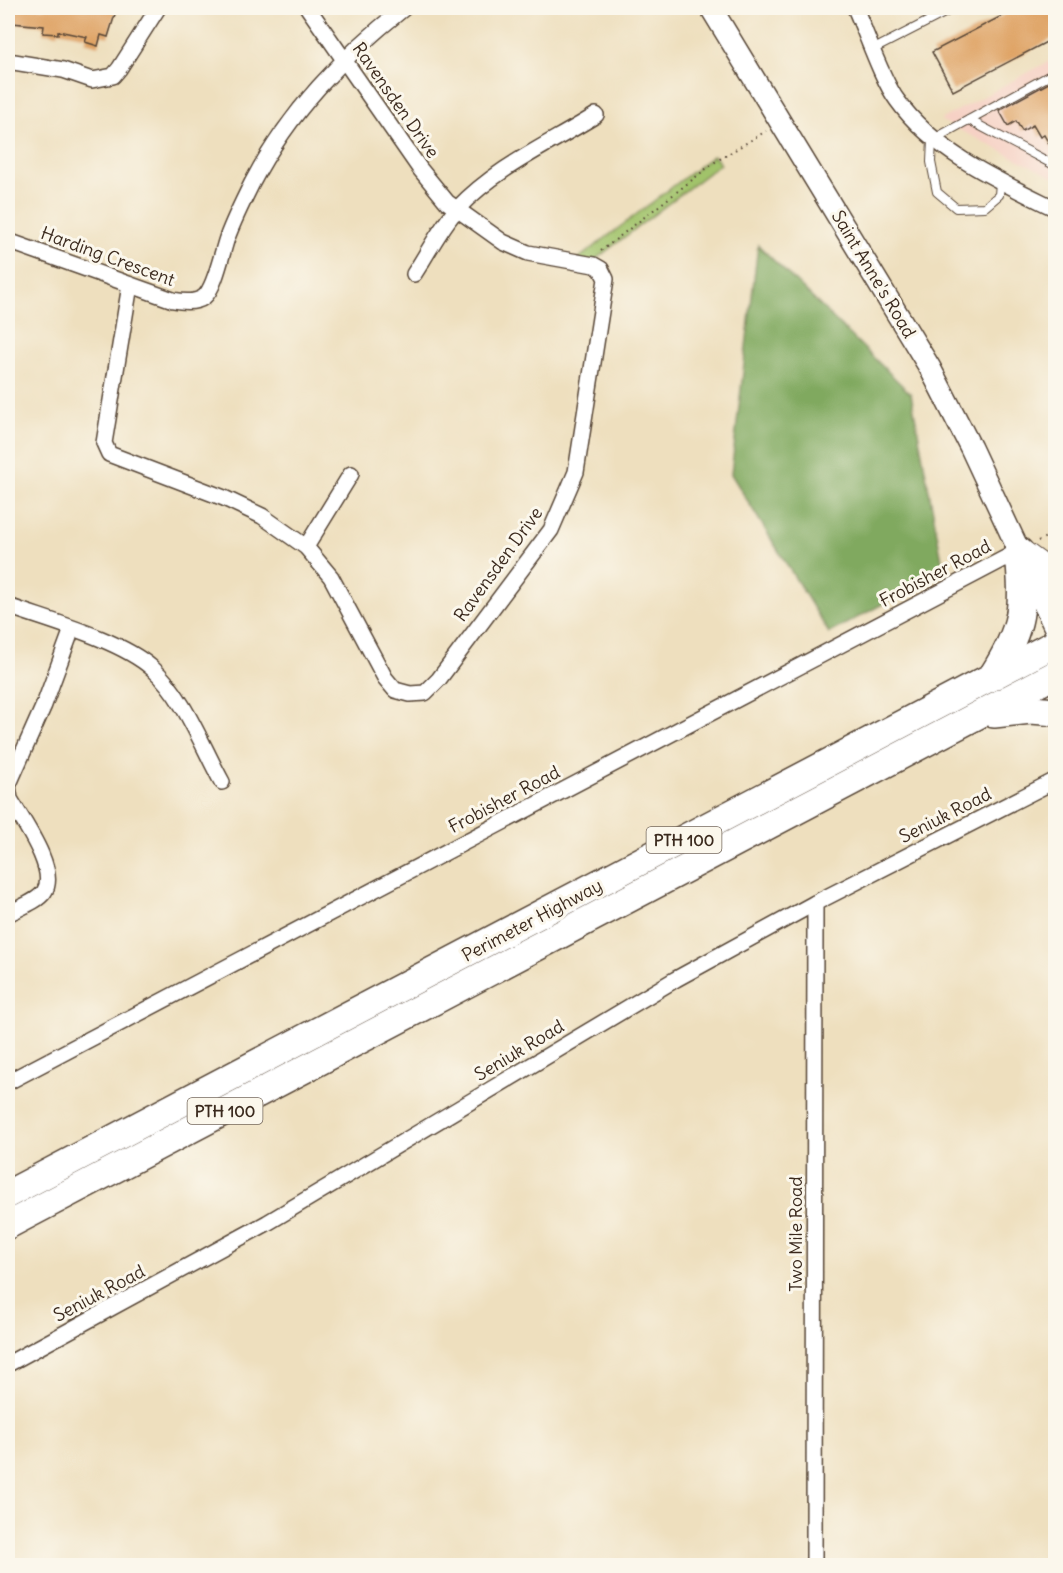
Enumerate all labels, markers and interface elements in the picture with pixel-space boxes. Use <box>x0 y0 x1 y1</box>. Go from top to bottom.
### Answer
street label: Ravensden Drive <box>348 38 444 162</box>
street label: Saint Anne's Road <box>827 206 921 342</box>
street label: Harding Crescent <box>38 221 178 291</box>
street label: Ravensden Drive <box>449 502 547 626</box>
street label: Frobisher Road <box>875 534 995 612</box>
street label: Frobisher Road <box>444 760 564 838</box>
street label: Seniuk Road <box>895 782 995 848</box>
road number: PTH 100 <box>646 827 722 853</box>
street label: Perimeter Highway <box>458 873 606 967</box>
street label: Seniuk Road <box>470 1014 568 1086</box>
road number: PTH 100 <box>188 1098 262 1124</box>
street label: Two Mile Road <box>784 1176 807 1292</box>
street label: Seniuk Road <box>49 1259 149 1327</box>

